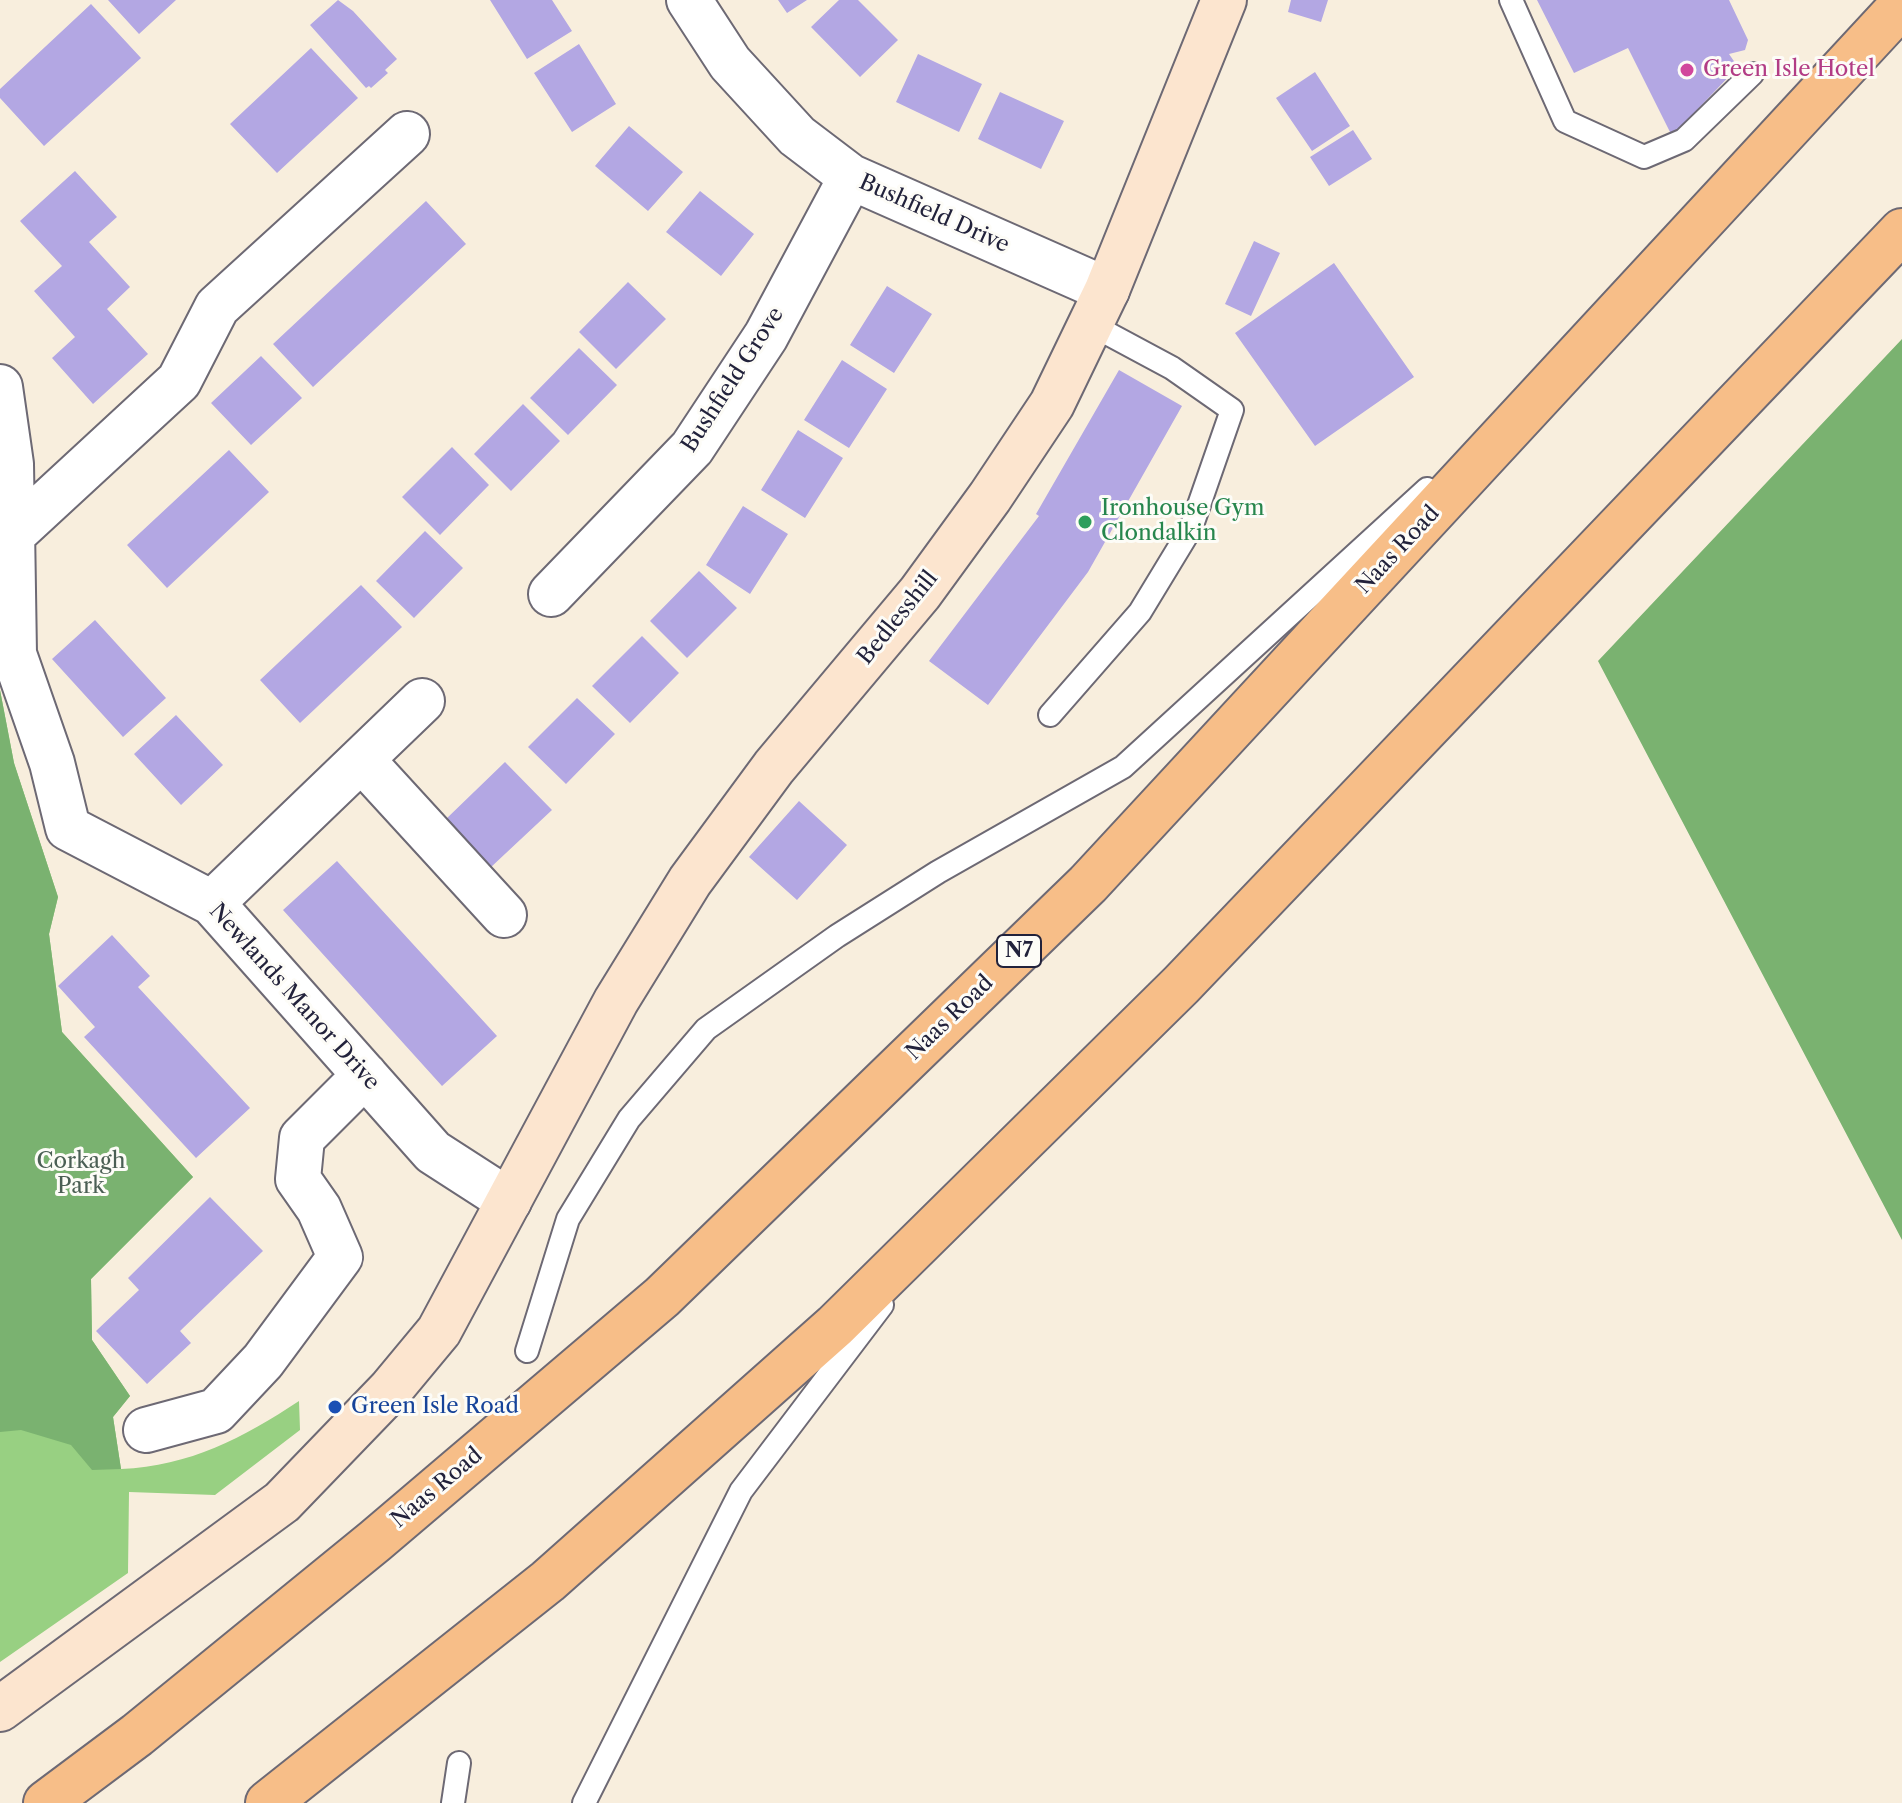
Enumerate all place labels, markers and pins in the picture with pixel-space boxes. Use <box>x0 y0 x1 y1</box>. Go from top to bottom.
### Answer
place label: Green Isle Hotel <box>1703 57 1875 83</box>
marker: Green Isle Hotel <box>1678 61 1696 79</box>
place label: Ironhouse Gym Clondalkin <box>1101 496 1264 548</box>
marker: Ironhouse Gym Clondalkin <box>1076 513 1094 531</box>
place label: Green Isle Road <box>351 1394 519 1420</box>
marker: Green Isle Road <box>326 1398 344 1416</box>

